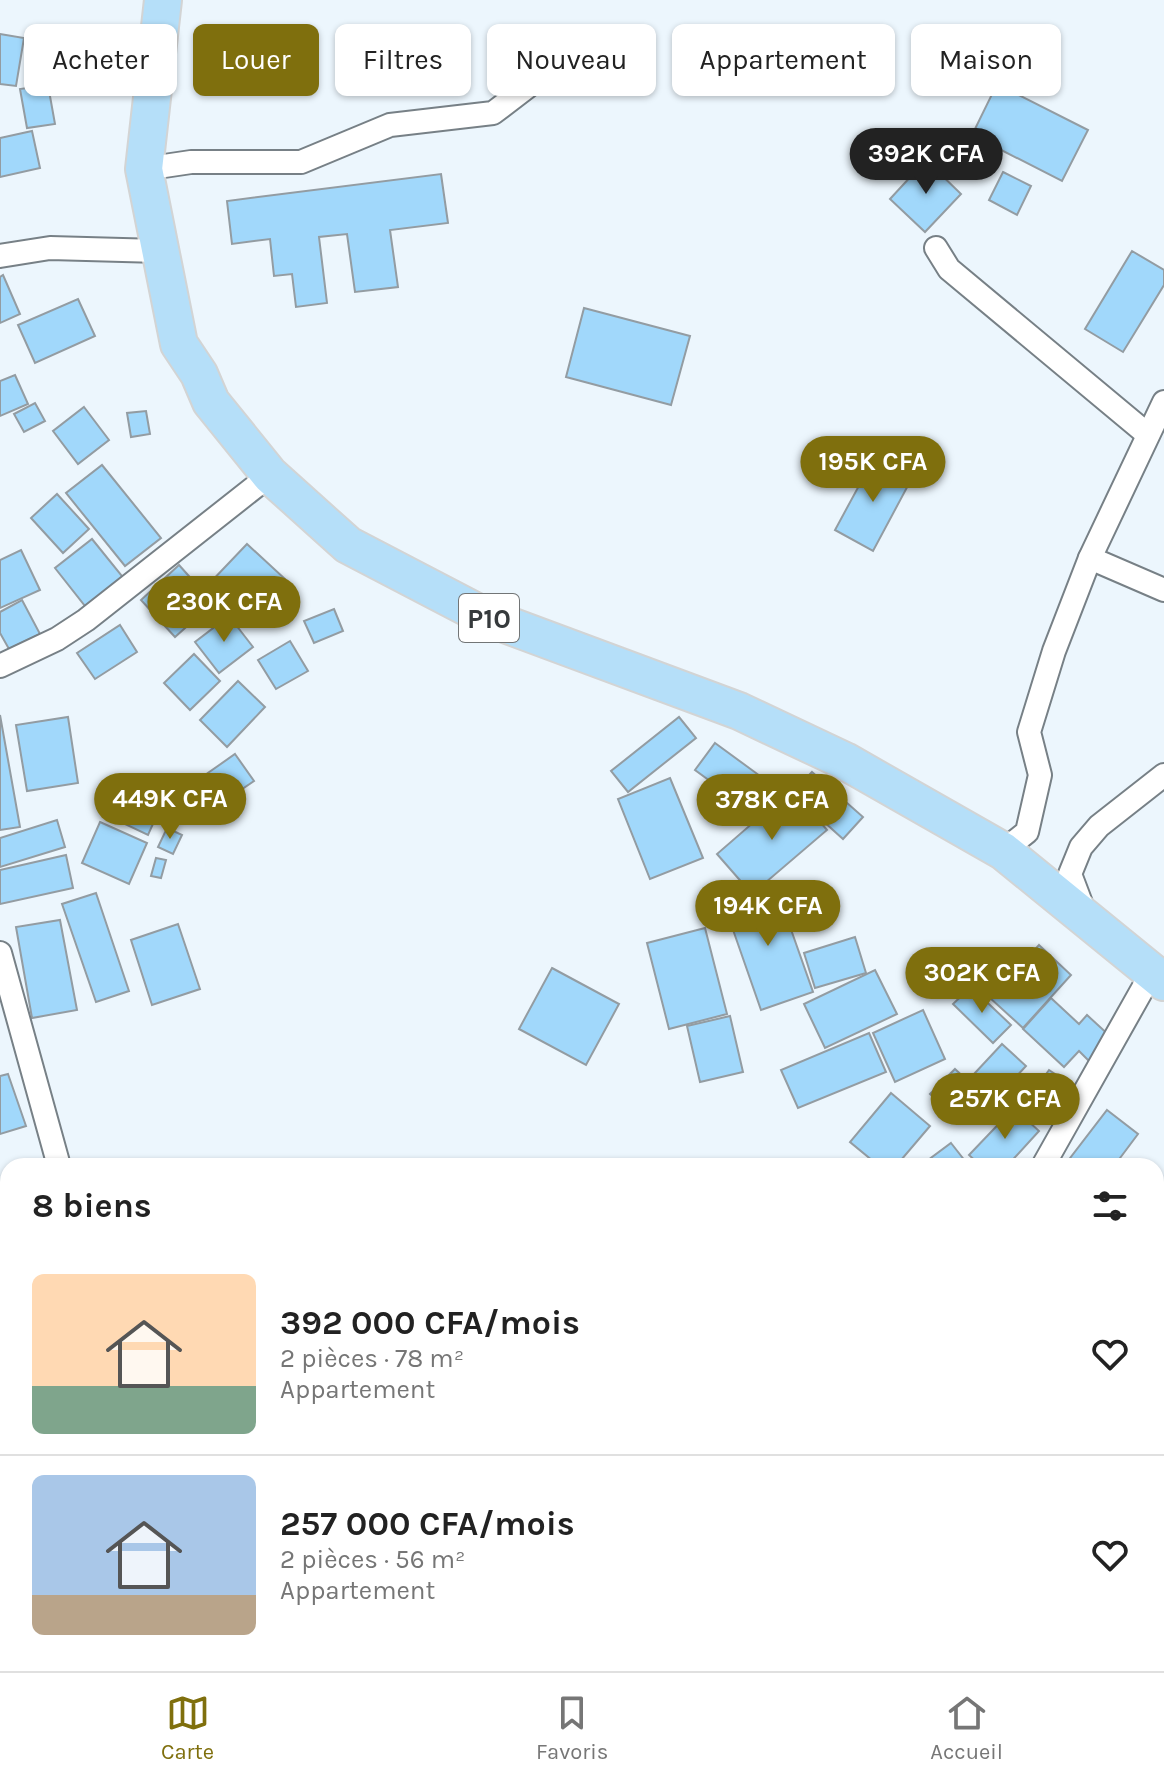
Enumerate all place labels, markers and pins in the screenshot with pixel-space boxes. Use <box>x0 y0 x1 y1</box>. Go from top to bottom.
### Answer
pin: 392K CFA <box>843 128 1009 196</box>
pin: 195K CFA <box>790 436 956 504</box>
pin: 230K CFA <box>141 576 307 644</box>
pin: 449K CFA <box>87 773 253 841</box>
pin: 378K CFA <box>689 774 855 842</box>
pin: 194K CFA <box>685 880 851 948</box>
pin: 302K CFA <box>899 947 1065 1015</box>
pin: 257K CFA <box>922 1073 1088 1141</box>

